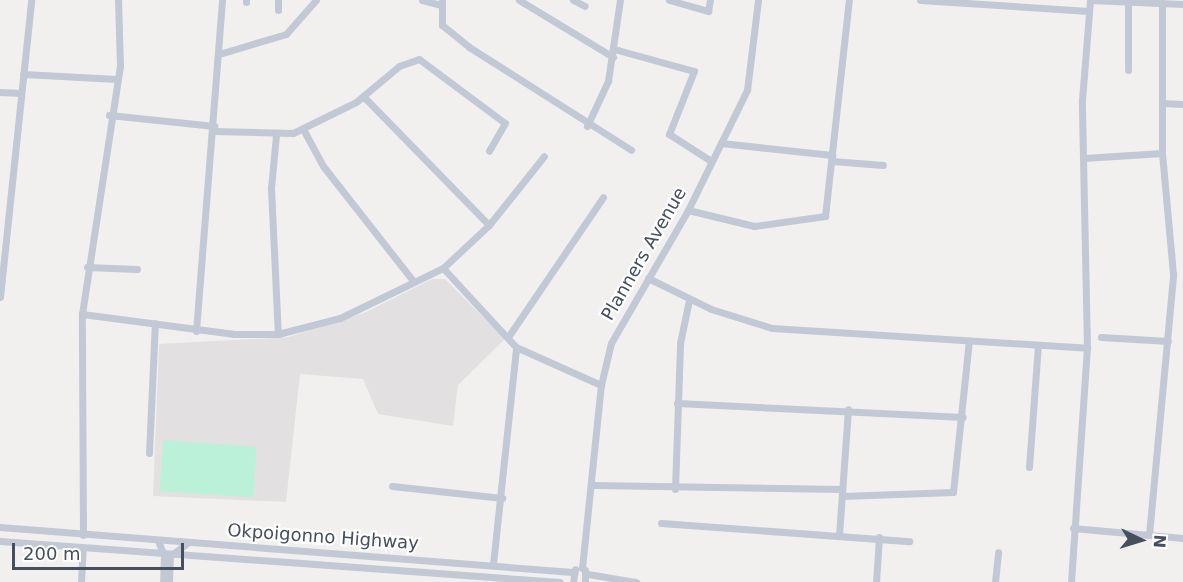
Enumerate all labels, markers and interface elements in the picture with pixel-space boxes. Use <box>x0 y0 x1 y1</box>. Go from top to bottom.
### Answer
street label: Planners Avenue <box>597 184 691 324</box>
north arrow <box>1111 510 1171 570</box>
street label: Okpoigonno Highway <box>227 520 419 554</box>
scale bar <box>15 531 188 569</box>
text: N <box>1150 534 1169 549</box>
text: 200 m <box>23 543 81 564</box>

